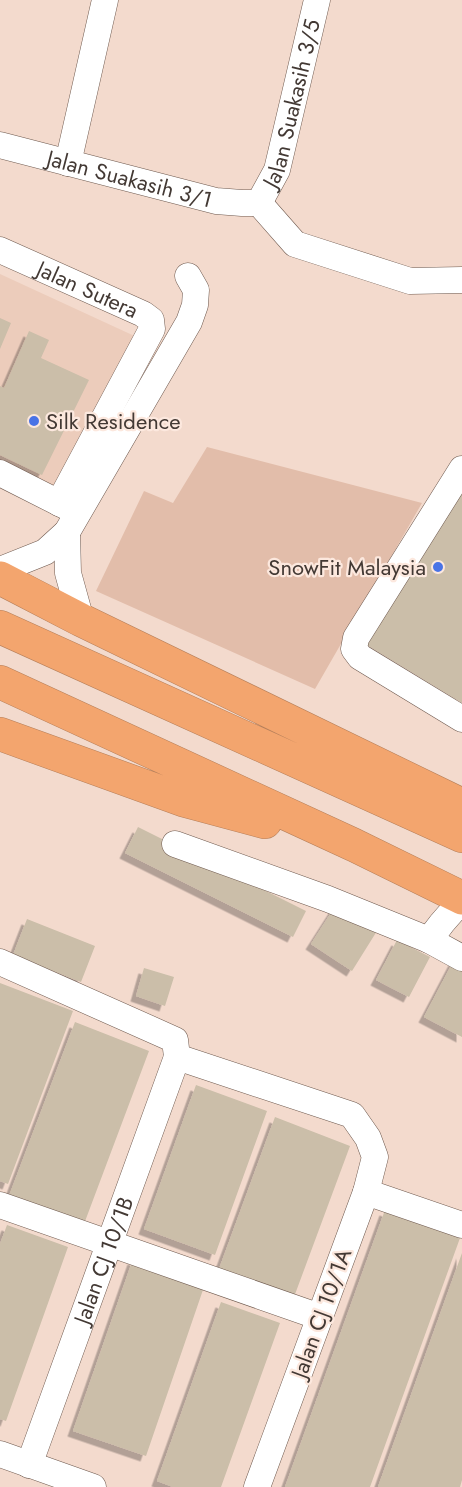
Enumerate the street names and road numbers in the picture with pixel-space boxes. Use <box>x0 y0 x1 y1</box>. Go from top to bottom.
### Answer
street label: Jalan Suakasih 3/5 <box>253 16 328 196</box>
street label: Jalan Suakasih 3/1 <box>41 141 216 215</box>
street label: Jalan Sutera <box>29 251 143 326</box>
street label: Jalan CJ 10/1B <box>65 1192 141 1331</box>
street label: Jalan CJ 10/1A <box>282 1243 359 1385</box>

